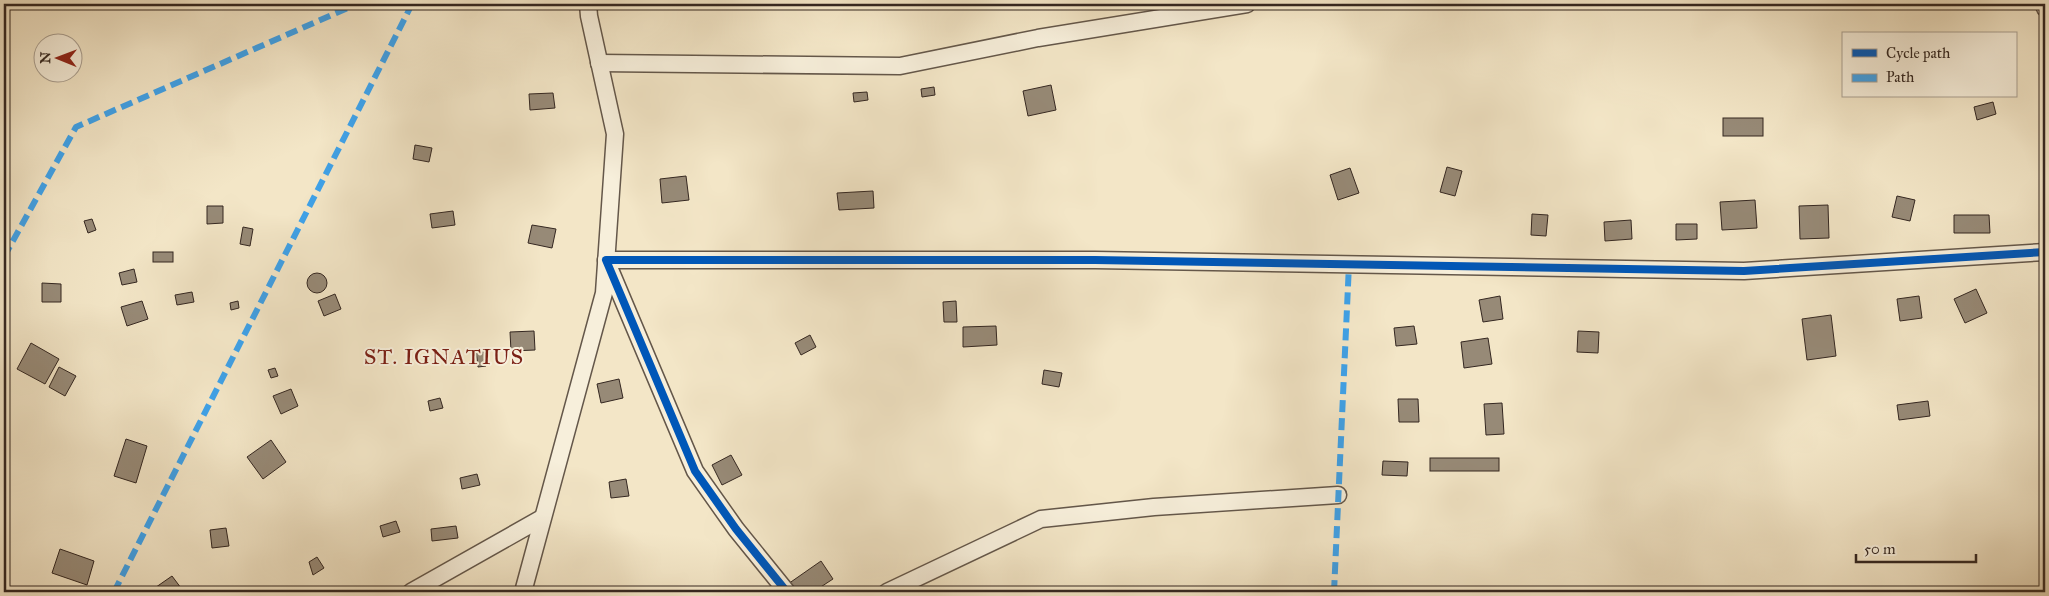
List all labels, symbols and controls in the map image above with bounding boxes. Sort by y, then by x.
north arrow [32,32,82,82]
legend [1842,32,2016,98]
text: Cycle path [1886,44,1951,62]
text: N [37,52,54,64]
text: Path [1886,68,1915,86]
district label: ST. IGNATIUS [364,343,524,370]
scale bar [1856,531,1976,563]
text: 50 m [1864,540,1896,558]

